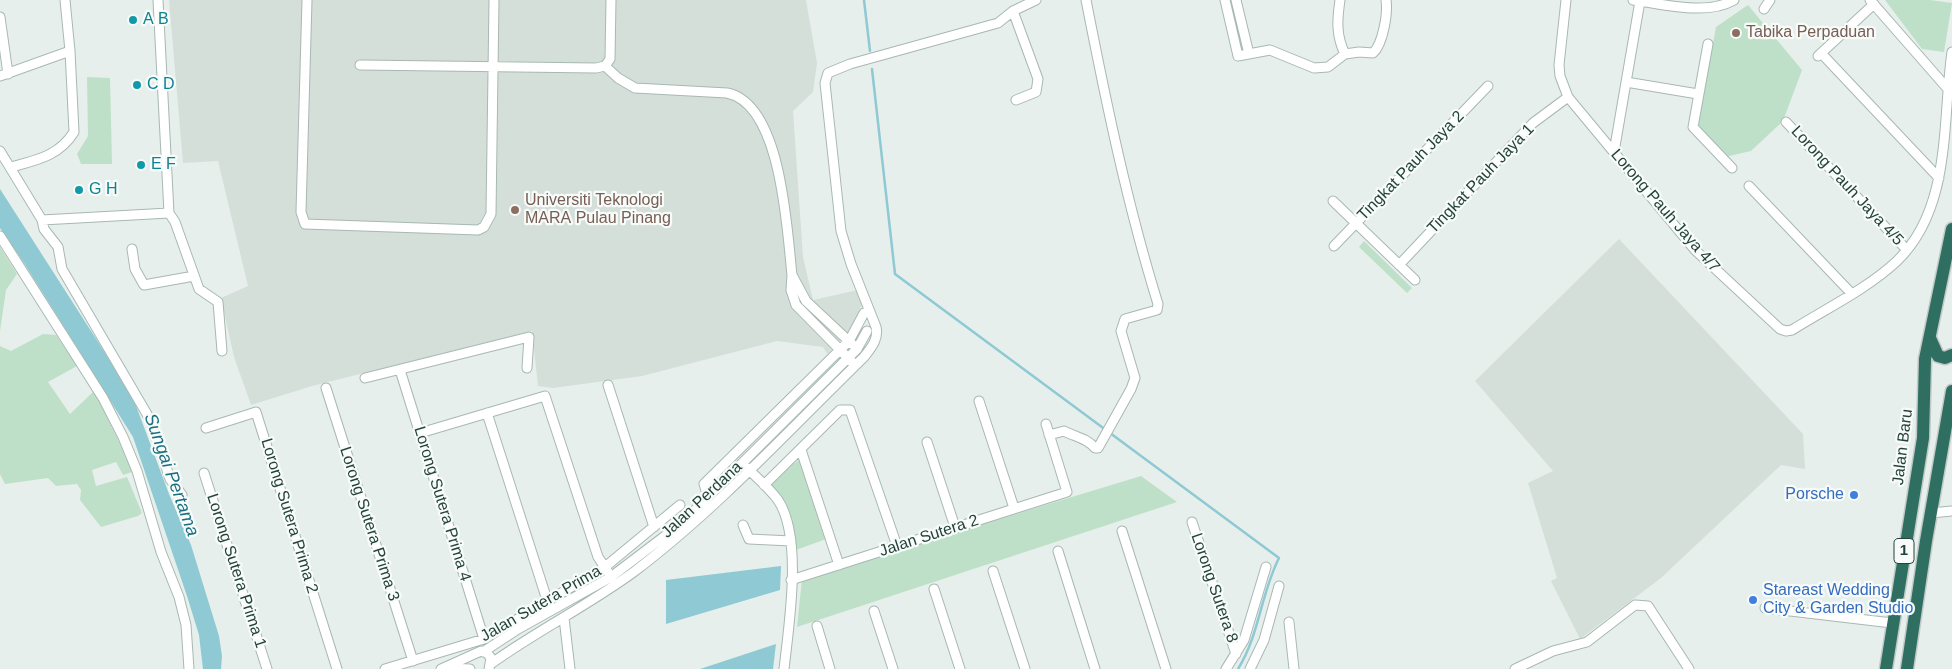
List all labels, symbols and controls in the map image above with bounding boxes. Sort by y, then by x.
place label: A B [143,10,169,30]
marker: A B [127,14,139,26]
place label: Tabika Perpaduan [1746,23,1875,43]
marker: Tabika Perpaduan [1730,27,1742,39]
place label: C D [147,75,175,95]
marker: C D [131,79,143,91]
street label: Tingkat Pauh Jaya 2 [1354,107,1468,225]
street label: Tingkat Pauh Jaya 1 [1424,120,1538,238]
street label: Lorong Pauh Jaya 4/5 [1787,122,1907,250]
street label: Lorong Pauh Jaya 4/7 [1606,146,1724,276]
place label: E F [151,155,176,175]
marker: E F [135,159,147,171]
place label: G H [89,180,117,200]
marker: G H [73,184,85,196]
place label: Universiti Teknologi MARA Pulau Pinang [525,191,671,229]
marker: Universiti Teknologi MARA Pulau Pinang [509,204,521,216]
street label: Jalan Baru [1889,408,1917,486]
water label: Sungai Pertama [139,411,203,539]
street label: Lorong Sutera Prima 4 [409,424,475,584]
street label: Lorong Sutera Prima 2 [256,436,322,596]
street label: Lorong Sutera Prima 3 [335,444,403,604]
street label: Jalan Perdana [658,458,746,542]
place label: Porsche [1785,485,1844,505]
marker: Porsche [1848,489,1860,501]
street label: Lorong Sutera Prima 1 [202,491,270,651]
street label: Jalan Sutera 2 [877,511,981,561]
street label: Lorong Sutera 8 [1186,531,1242,645]
road number: 1 [1894,538,1914,564]
street label: Jalan Sutera Prima [477,562,605,646]
place label: Stareast Wedding City & Garden Studio [1763,581,1913,619]
marker: Stareast Wedding City & Garden Studio [1747,594,1759,606]

